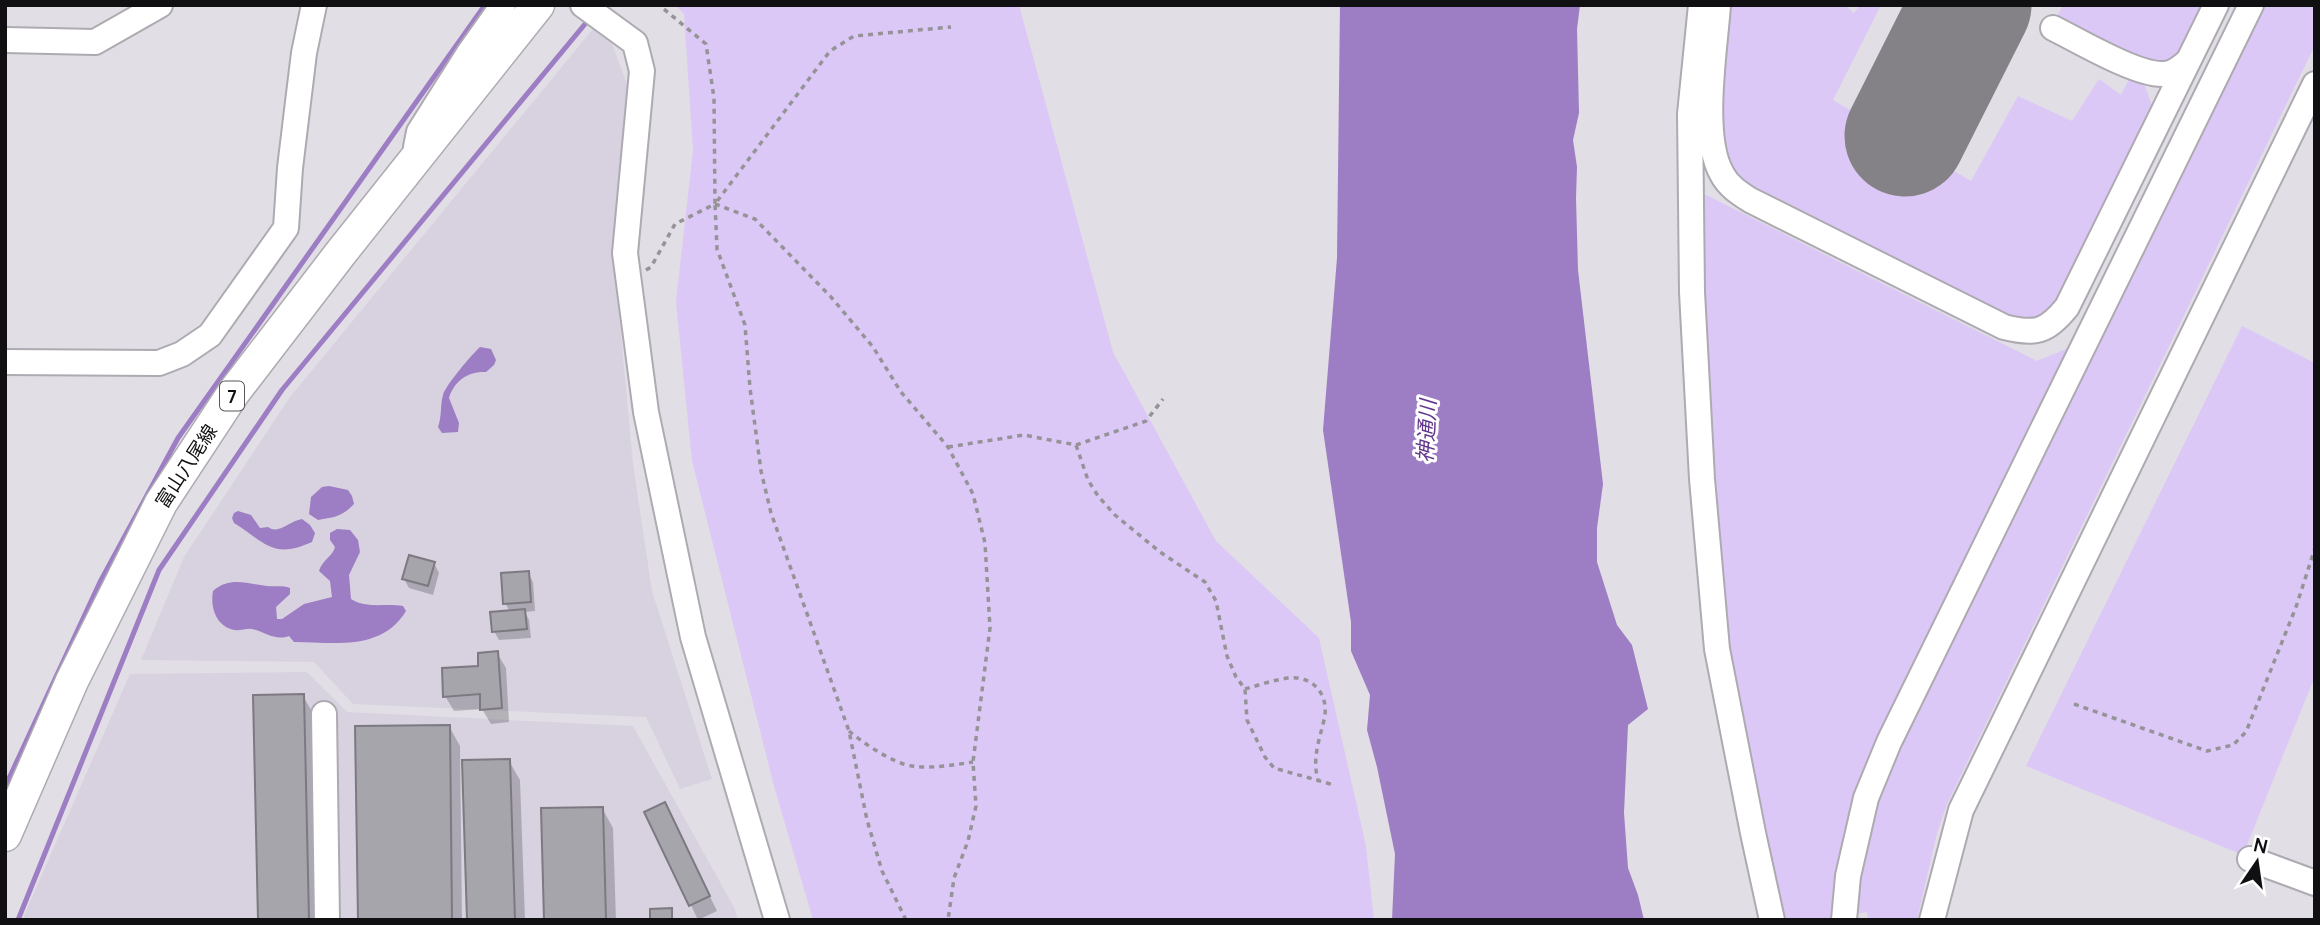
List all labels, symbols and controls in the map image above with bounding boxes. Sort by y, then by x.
road number: 7 [220,382,244,410]
water label: 神通川 [1410,397,1442,463]
street label: 富山八尾線 [149,419,223,513]
north arrow [2222,827,2292,897]
text: N [2251,831,2270,860]

